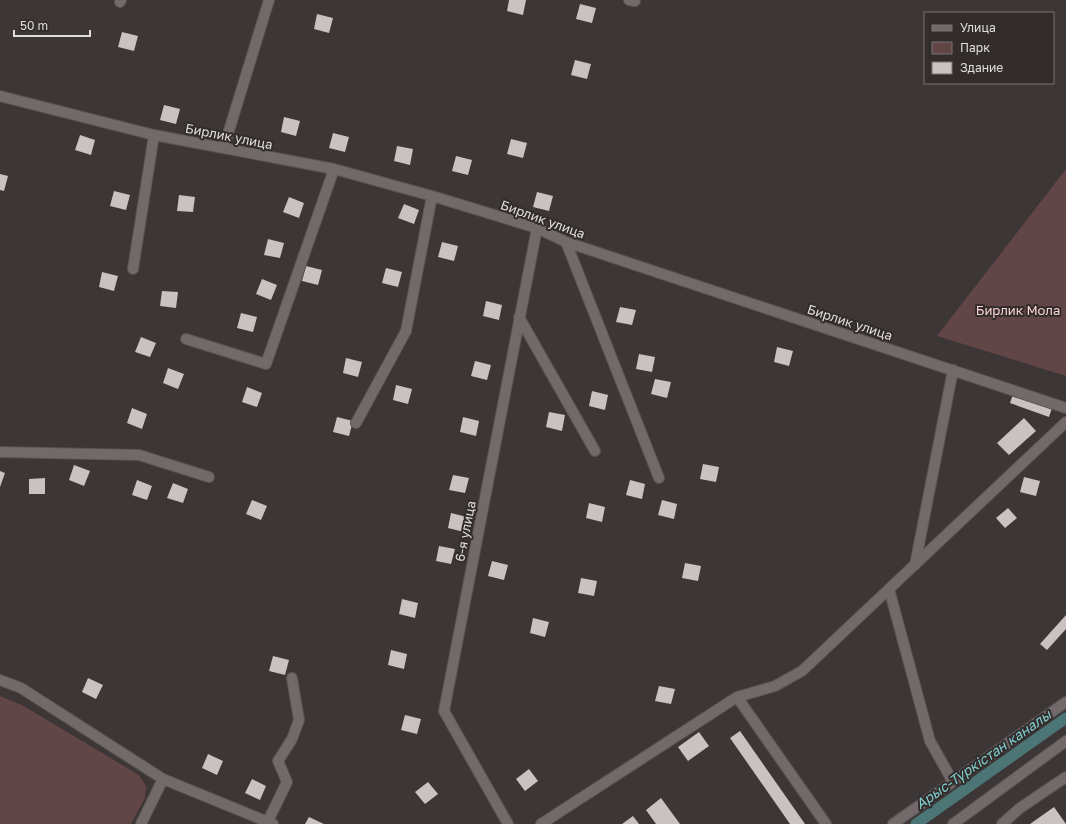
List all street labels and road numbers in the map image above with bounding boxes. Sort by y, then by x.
street label: Бирлик улица [184,120,274,152]
street label: Бирлик улица [499,196,587,242]
street label: Бирлик улица [805,301,895,343]
street label: 6-я улица [451,499,479,563]

